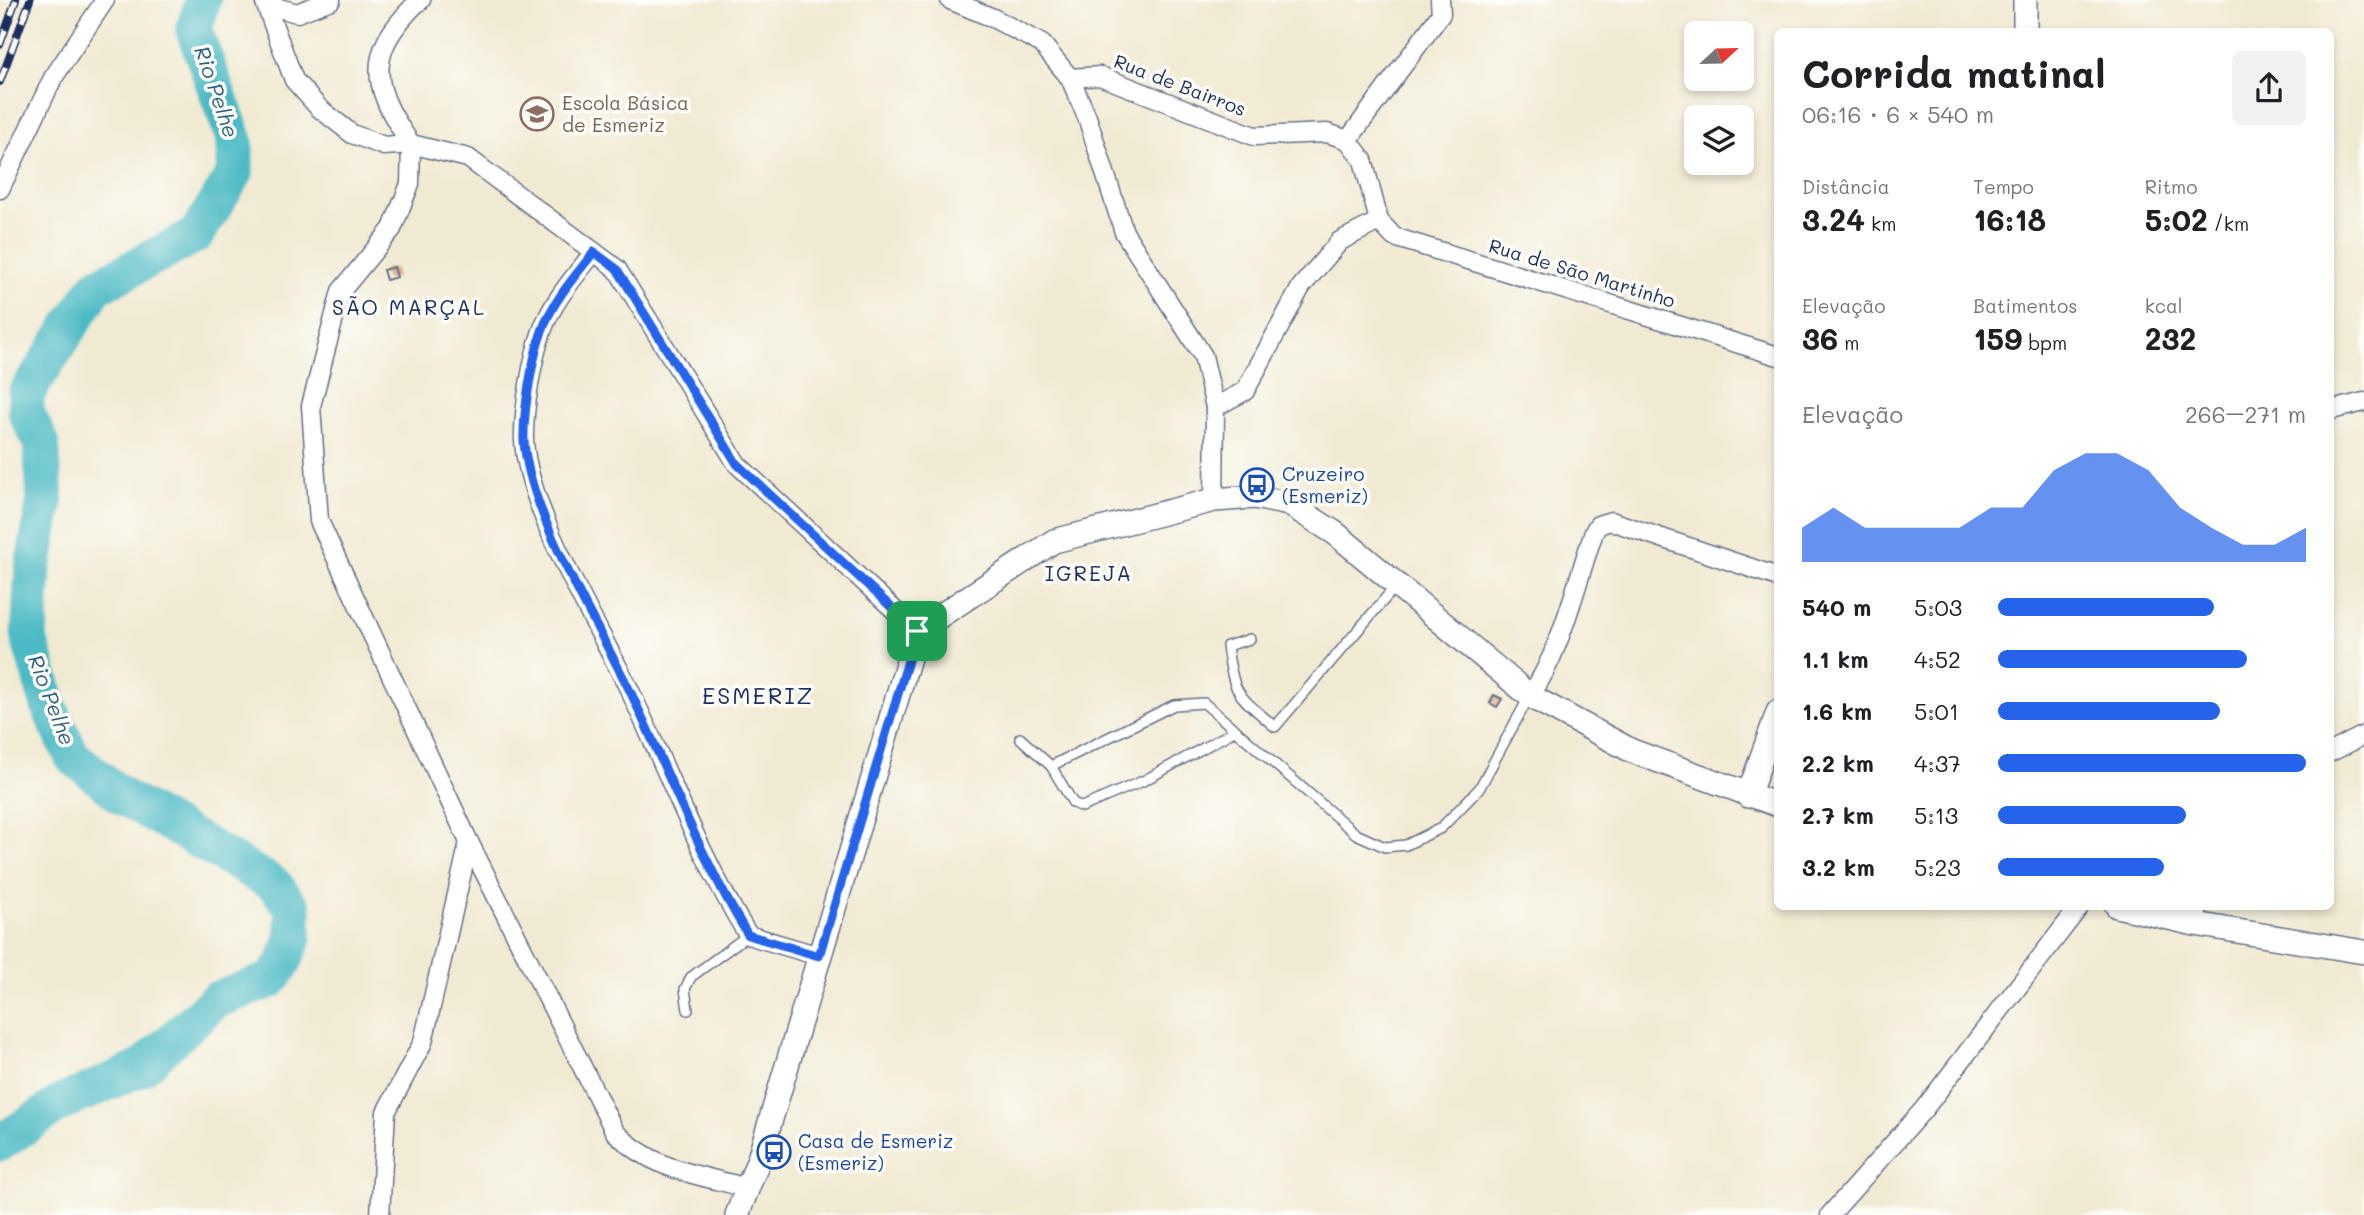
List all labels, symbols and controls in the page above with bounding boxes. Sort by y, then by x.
north arrow [1684,21,1754,91]
map controls [1684,21,1754,175]
water label: Rio Pelhe [189,42,246,141]
street label: Rua de Bairros [1111,48,1250,121]
text: Corrida matinal [1802,48,2105,98]
button: share [2232,51,2306,125]
place label: Escola Básica de Esmeriz [562,90,689,137]
school or university icon: Escola Básica de Esmeriz [518,95,556,133]
text: 06:16 · 6 × 540 m [1802,99,1994,129]
button: layers [1684,105,1754,175]
text: Distância [1802,174,1890,199]
text: Tempo [1973,174,2034,199]
text: Ritmo [2145,174,2197,199]
text: 3.24 [1802,199,1865,239]
text: 16:18 [1973,199,2046,239]
text: 5:02 [2145,199,2208,239]
text: km [1865,211,1896,236]
text: /km [2208,211,2249,236]
street label: Rua de São Martinho [1486,232,1678,313]
district label: SÃO MARÇAL [332,293,486,320]
text: Elevação [1802,293,1886,318]
text: Batimentos [1973,293,2077,318]
text: kcal [2145,293,2183,318]
text: 36 [1802,318,1838,358]
text: 159 [1973,318,2022,358]
text: 232 [2145,318,2196,358]
text: m [1838,330,1859,355]
text: bpm [2022,330,2067,355]
text: Elevação [1802,399,1903,429]
text: 266–271 m [2185,399,2306,429]
place label: Cruzeiro (Esmeriz) [1282,461,1368,508]
bus stop icon: Cruzeiro (Esmeriz) [1238,466,1276,504]
district label: IGREJA [1045,559,1133,586]
text: 540 m [1802,592,1871,622]
text: 5:03 [1914,592,1962,622]
pin [887,601,947,661]
icon: arrive [898,612,936,650]
text: 1.1 km [1802,644,1868,674]
text: 4:52 [1914,644,1961,674]
water label: Rio Pelhe [23,650,82,749]
district label: ESMERIZ [702,680,814,710]
text: 1.6 km [1802,696,1872,726]
text: 5:01 [1914,696,1959,726]
text: 2.2 km [1802,748,1874,778]
text: 4:37 [1914,748,1961,778]
text: 2.7 km [1802,800,1874,830]
text: 5:13 [1914,800,1958,830]
text: 3.2 km [1802,852,1875,882]
text: 5:23 [1914,852,1961,882]
place label: Casa de Esmeriz (Esmeriz) [798,1128,953,1175]
bus stop icon: Casa de Esmeriz (Esmeriz) [755,1133,793,1171]

